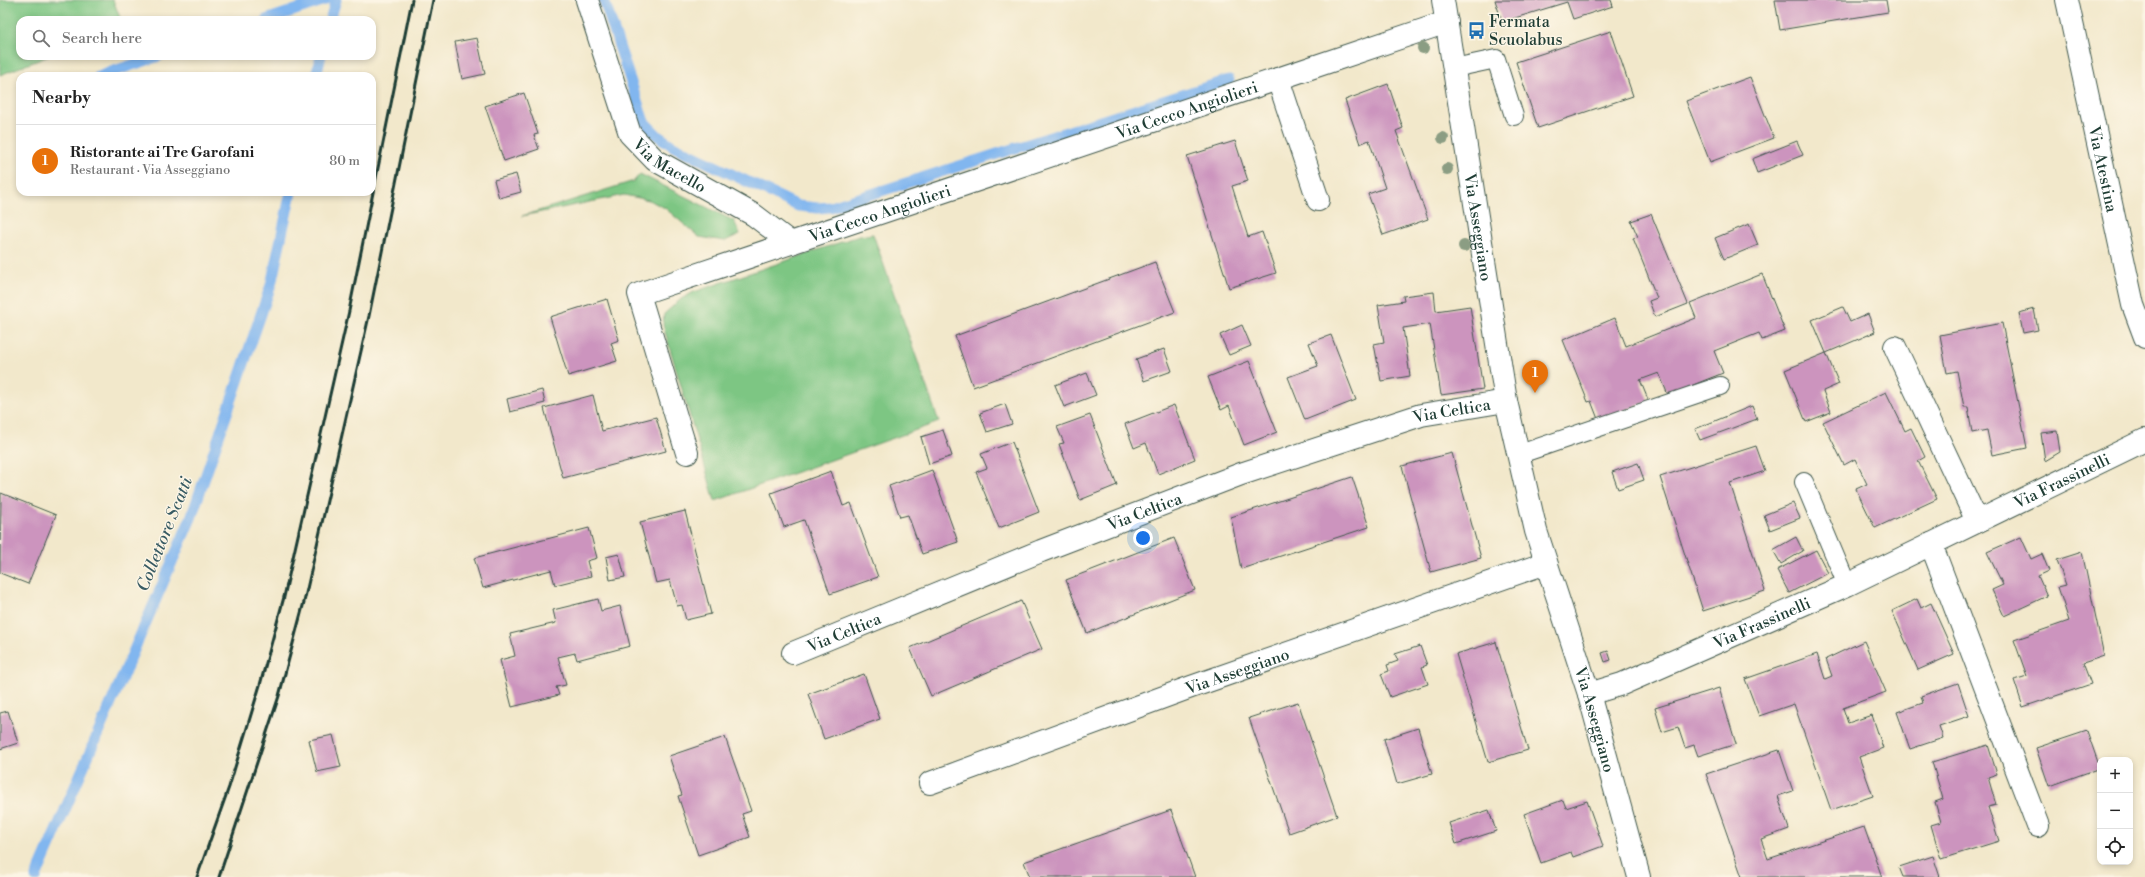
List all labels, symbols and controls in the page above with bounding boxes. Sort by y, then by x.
place label: Fermata Scuolabus [1489,12,1562,50]
search box [16,16,376,60]
bus stop icon: Fermata Scuolabus [1466,20,1486,40]
icon: search [30,27,52,49]
text: Search here [62,29,142,48]
street label: Via Cecco Angiolieri [1113,77,1261,144]
text: Nearby [32,87,91,109]
street label: Via Atestina [2083,123,2122,215]
street label: Via Macello [628,134,709,197]
text: Ristorante ai Tre Garofani [70,143,254,162]
text: 1 [42,153,48,169]
text: 80 m [329,153,360,169]
text: Restaurant · Via Asseggiano [70,162,230,178]
street label: Via Asseggiano [1459,171,1496,283]
street label: Via Cecco Angiolieri [805,181,954,247]
pin: 1 [1522,360,1548,393]
street label: Via Celtica [1410,395,1493,428]
street label: Via Frassinelli [2010,450,2113,514]
water label: Collettore Scatti [132,473,198,595]
street label: Via Celtica [1104,488,1186,536]
your location [1133,528,1153,548]
street label: Via Frassinelli [1709,593,1814,654]
street label: Via Celtica [803,609,885,658]
street label: Via Asseggiano [1182,644,1292,700]
street label: Via Asseggiano [1570,663,1619,775]
map controls [2097,757,2133,865]
button: + [2097,757,2133,793]
button: − [2097,793,2133,829]
button: locate [2097,829,2133,865]

